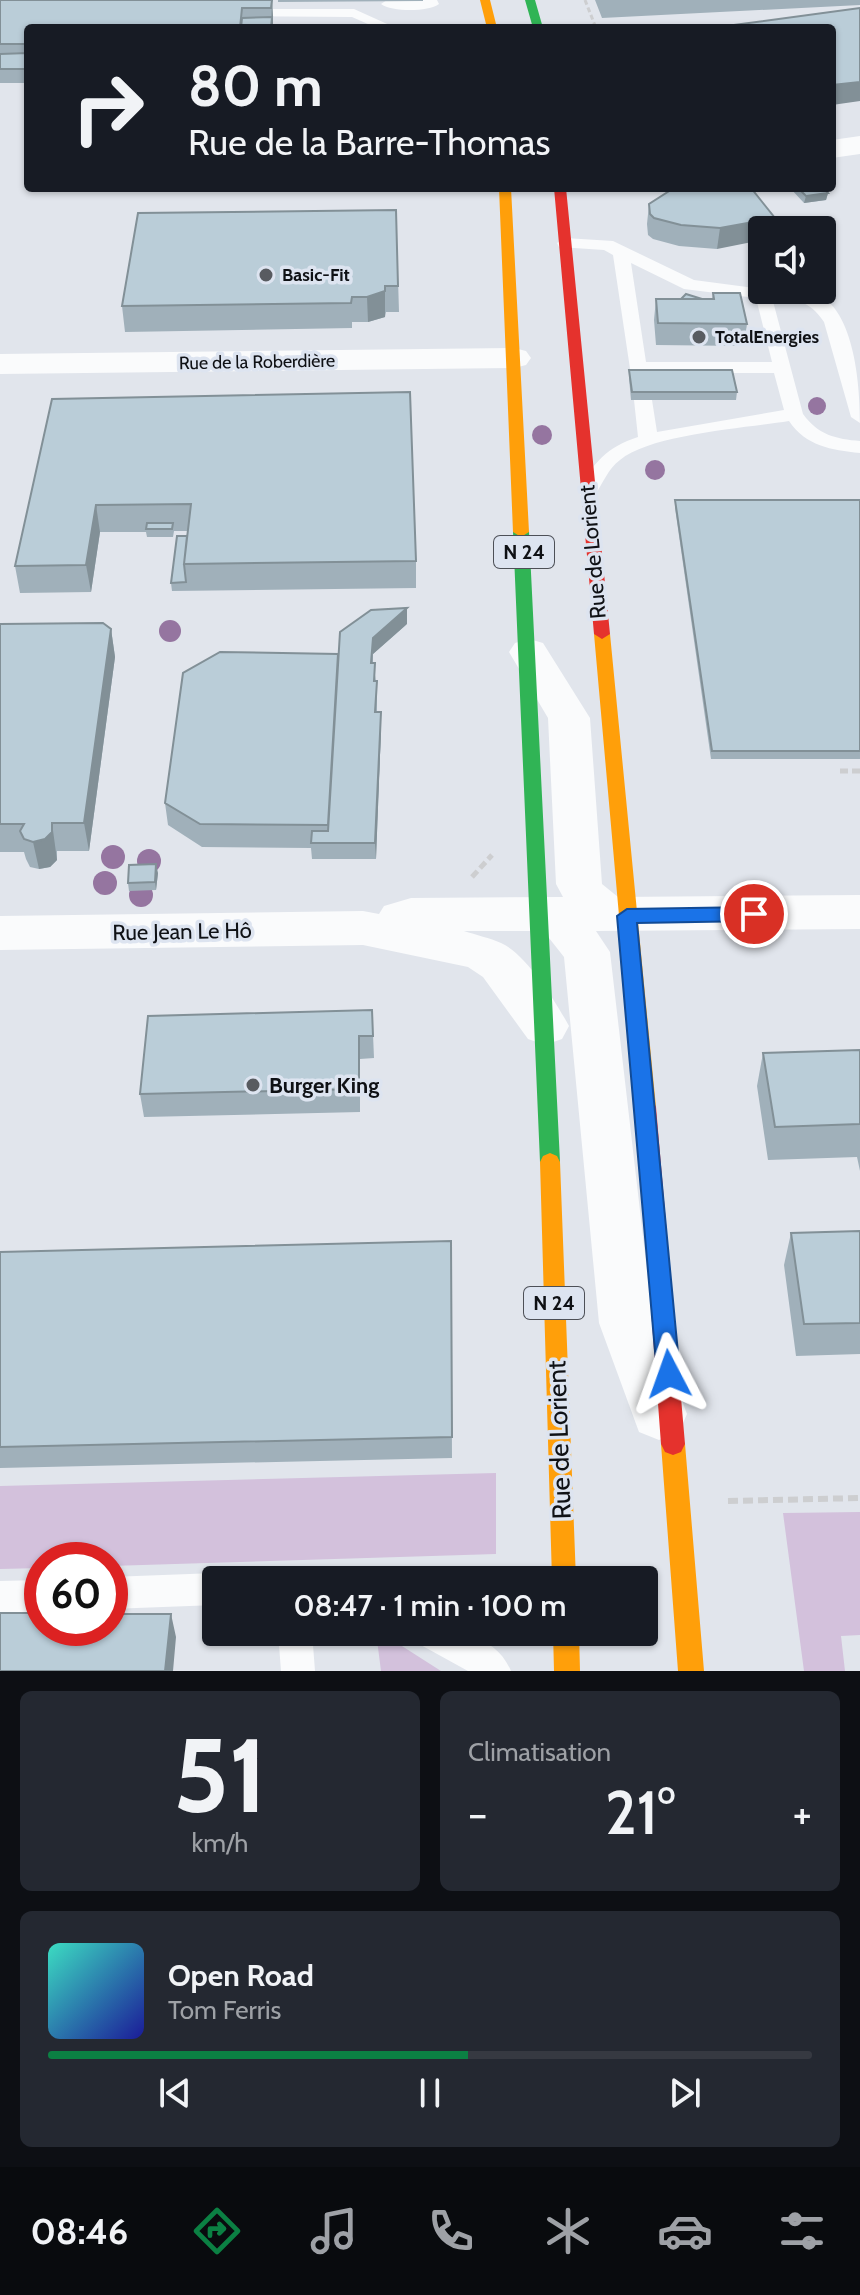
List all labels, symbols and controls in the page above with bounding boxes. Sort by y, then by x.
text: 80 m [188,52,323,120]
icon: right [56,56,160,160]
text: Rue de la Barre-Thomas [188,120,550,164]
map controls [748,216,836,304]
button: sound [748,216,836,304]
place label: Basic-Fit [282,264,350,286]
marker: Basic-Fit [257,266,275,284]
place label: TotalEnergies [715,326,820,348]
marker: TotalEnergies [690,328,708,346]
street label: Rue de la Roberdière [179,350,335,374]
street label: Rue de Lorient [573,483,612,620]
road number: N 24 [494,536,554,568]
pin [720,880,788,948]
icon: arrive [732,892,776,936]
street label: Rue Jean Le Hô [112,917,252,946]
place label: Burger King [269,1072,379,1099]
marker: Burger King [244,1076,262,1094]
road number: N 24 [524,1287,584,1319]
position arrow [627,1332,711,1416]
street label: Rue de Lorient [540,1360,578,1520]
speed limit sign: 60 [24,1542,128,1646]
text: 08:47 · 1 min · 100 m [294,1587,566,1624]
text: 51 [173,1712,267,1838]
text: Climatisation [468,1736,611,1768]
text: 21° [605,1776,675,1849]
text: − [468,1787,487,1840]
text: + [793,1787,812,1840]
text: km/h [192,1827,248,1859]
text: Open Road [168,1957,314,1994]
text: Tom Ferris [168,1994,281,2026]
icon: previous [153,2071,197,2115]
icon: pause [408,2071,452,2115]
icon: next [663,2071,707,2115]
icon: directions [189,2203,245,2259]
icon: music [306,2203,362,2259]
icon: phone [423,2203,479,2259]
icon: climate [540,2203,596,2259]
icon: car [657,2203,713,2259]
icon: filters [774,2203,830,2259]
text: 08:46 [30,2209,128,2253]

